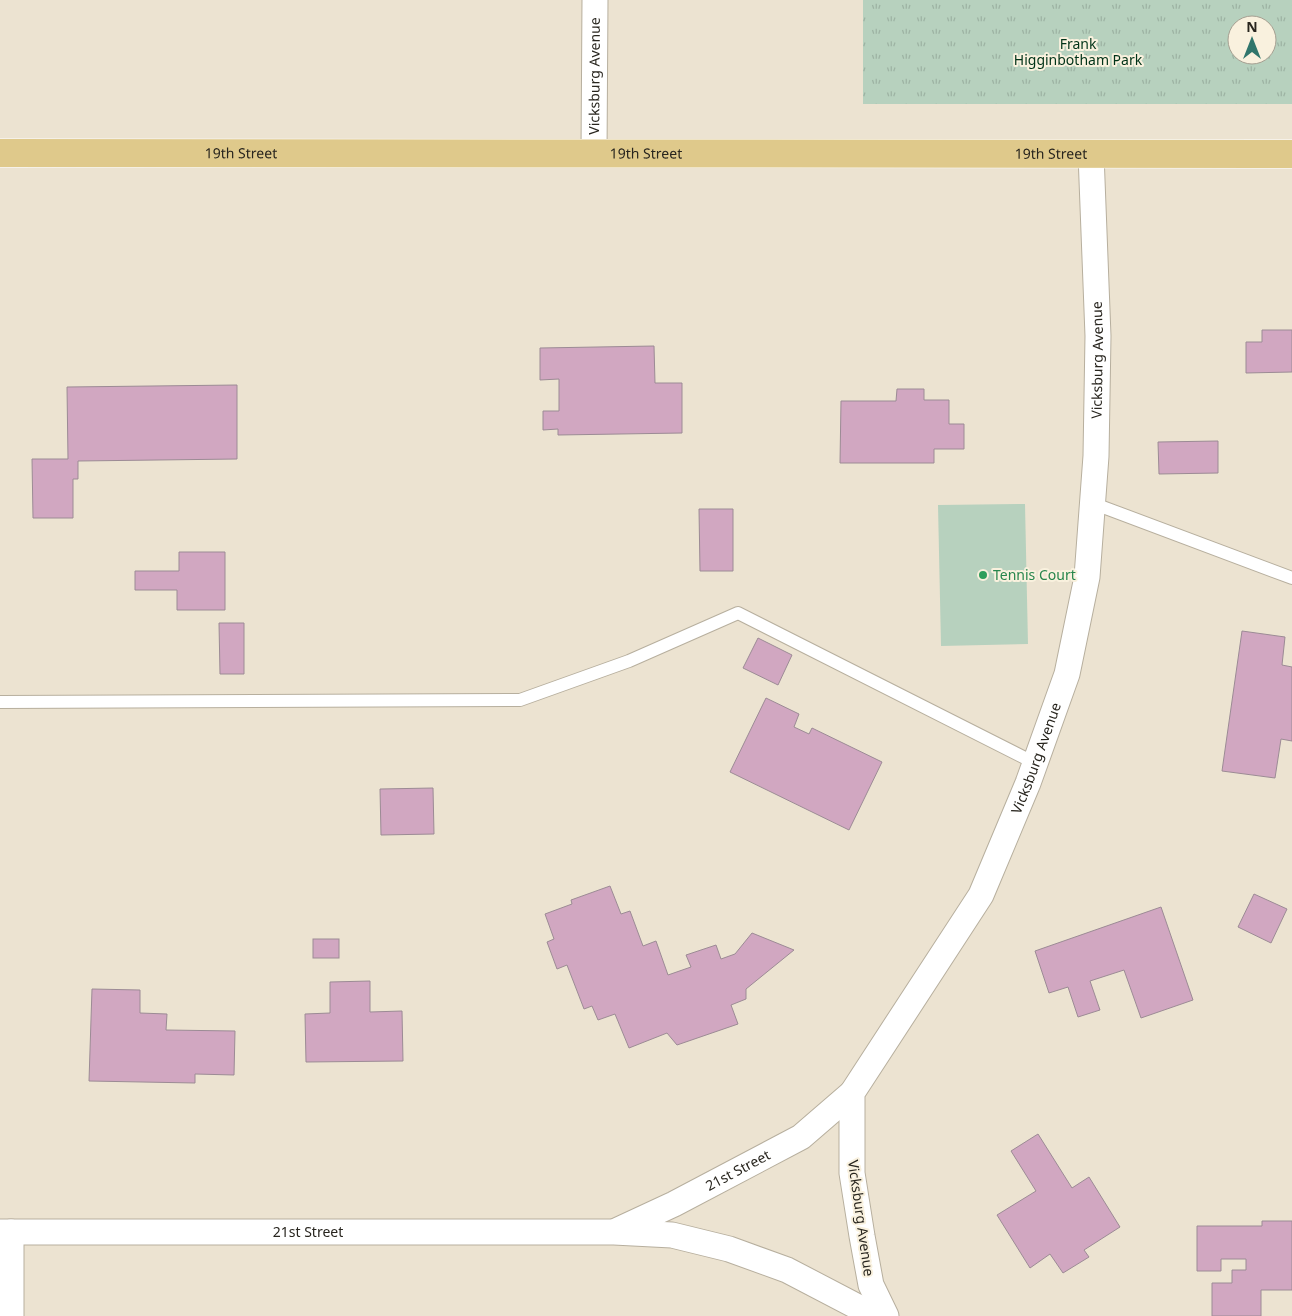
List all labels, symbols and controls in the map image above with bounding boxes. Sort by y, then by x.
north arrow [1227,15,1277,65]
street label: Vicksburg Avenue [584,17,604,135]
text: N [1246,17,1258,36]
park label: Frank Higginbotham Park [1014,34,1143,69]
street label: 19th Street [205,143,277,162]
street label: 19th Street [610,143,682,163]
street label: 19th Street [1015,144,1087,163]
street label: Vicksburg Avenue [1087,301,1107,419]
place label: Tennis Court [993,565,1076,584]
marker: Tennis Court [977,569,989,581]
street label: Vicksburg Avenue [1006,700,1065,816]
street label: 21st Street [702,1145,773,1195]
street label: Vicksburg Avenue [844,1159,879,1277]
street label: 21st Street [273,1222,343,1241]

